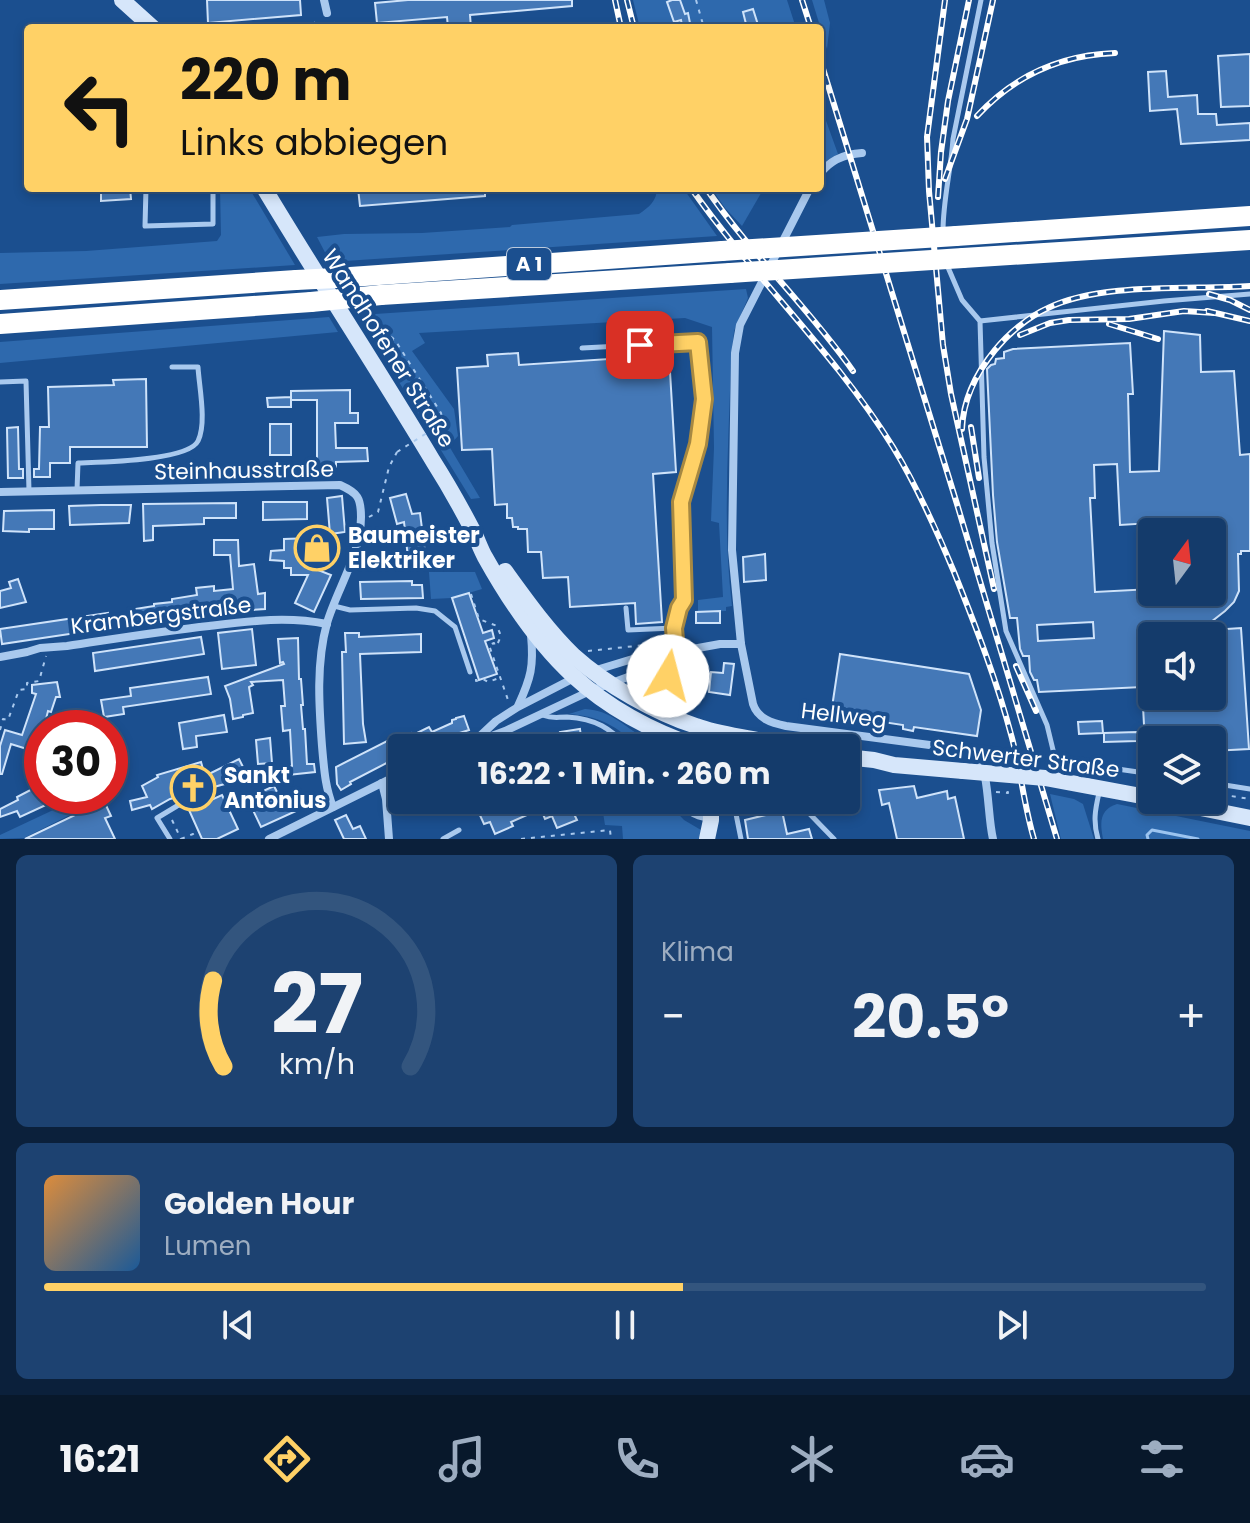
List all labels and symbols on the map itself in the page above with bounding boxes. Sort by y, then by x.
street label: Wandhofener Straße [315,243,462,453]
road number: A 1 [507,248,551,280]
pin [606,311,674,379]
street label: Steinhausstraße [154,453,334,488]
north arrow [1138,518,1226,606]
place label: Baumeister Elektriker [348,520,480,576]
shop icon: Baumeister Elektriker [293,524,341,572]
street label: Krambergstraße [69,589,253,642]
position arrow [626,634,710,718]
street label: Hellweg [799,695,889,736]
speed limit sign: 30 [24,710,128,814]
street label: Schwerter Straße [930,732,1121,785]
place label: Sankt Antonius [224,760,326,816]
church icon: Sankt Antonius [169,764,217,812]

